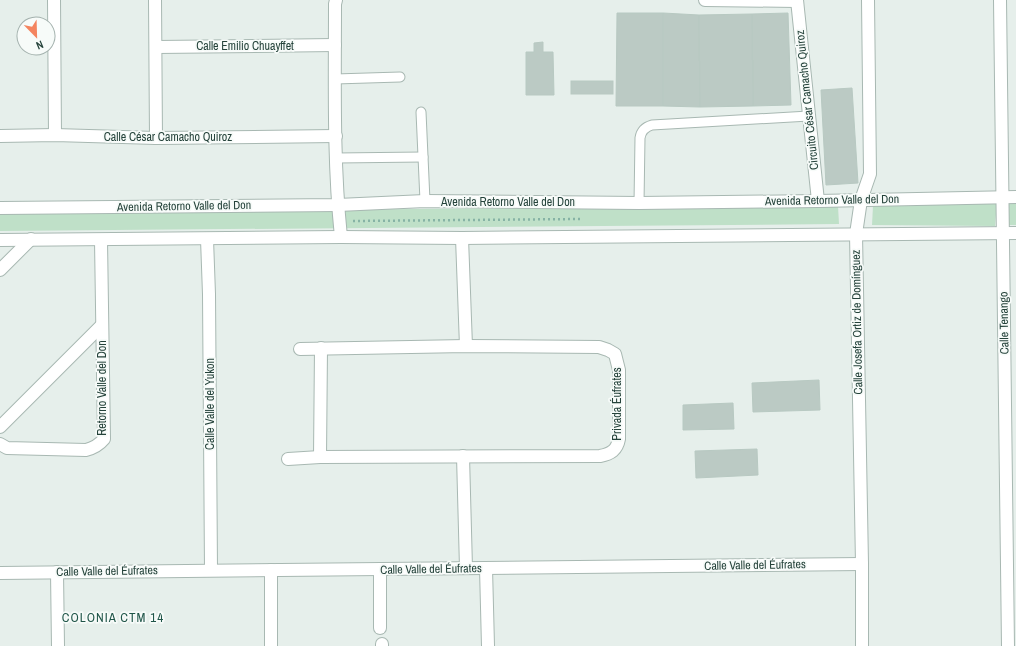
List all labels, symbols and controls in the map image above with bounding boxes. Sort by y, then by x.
north arrow [16,16,56,56]
street label: Circuito César Camacho Quiroz [792,29,822,171]
text: N [34,37,46,53]
street label: Calle Emilio Chuayffet [196,38,294,54]
street label: Calle César Camacho Quiroz [104,129,232,145]
street label: Avenida Retorno Valle del Don [764,191,899,209]
street label: Avenida Retorno Valle del Don [440,194,575,210]
street label: Avenida Retorno Valle del Don [116,197,251,215]
street label: Calle Josefa Ortiz de Domínguez [848,249,866,395]
street label: Calle Tenango [995,291,1013,355]
street label: Retorno Valle del Don [94,340,110,436]
street label: Calle Valle del Yukon [202,358,218,450]
street label: Privada Éufrates [609,367,625,441]
street label: Calle Valle del Éufrates [704,556,806,574]
street label: Calle Valle del Éufrates [380,560,482,578]
street label: Calle Valle del Éufrates [56,562,158,580]
district label: COLONIA CTM 14 [62,609,164,626]

